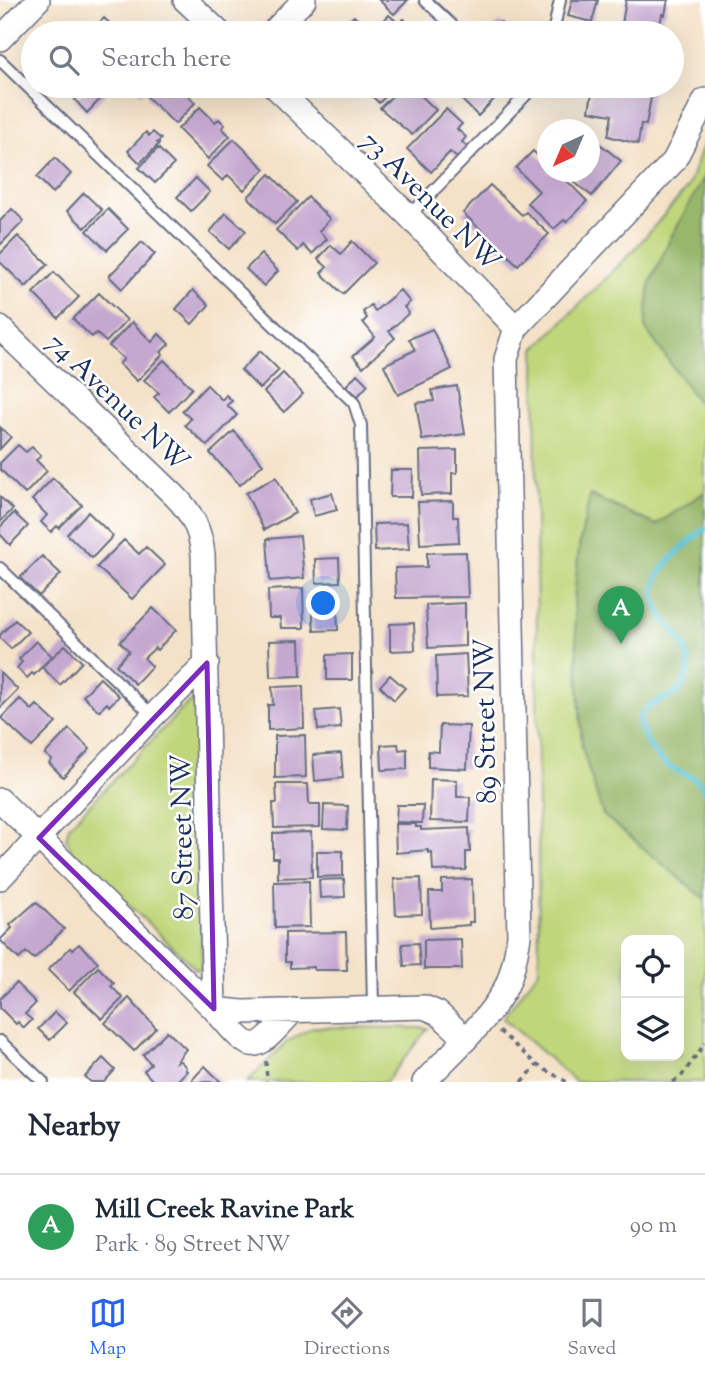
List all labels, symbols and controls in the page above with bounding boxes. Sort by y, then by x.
search box [21,21,684,98]
icon: search [45,41,83,79]
text: Search here [101,41,231,78]
north arrow [537,119,600,182]
street label: 73 Avenue NW [351,123,509,281]
street label: 74 Avenue NW [36,324,197,482]
your location [306,586,340,620]
pin: A [598,586,644,644]
street label: 89 Street NW [466,638,508,804]
street label: 87 Street NW [163,754,205,920]
map controls [621,935,684,1061]
button: locate [621,935,684,998]
button: layers [621,998,684,1061]
text: Nearby [28,1106,120,1149]
text: Mill Creek Ravine Park [95,1192,354,1229]
text: A [42,1210,60,1243]
text: 90 m [630,1210,677,1243]
text: Park · 89 Street NW [95,1229,290,1262]
tab: Map [89,1294,127,1363]
tab: Directions [304,1294,390,1363]
tab: Saved [567,1294,616,1363]

